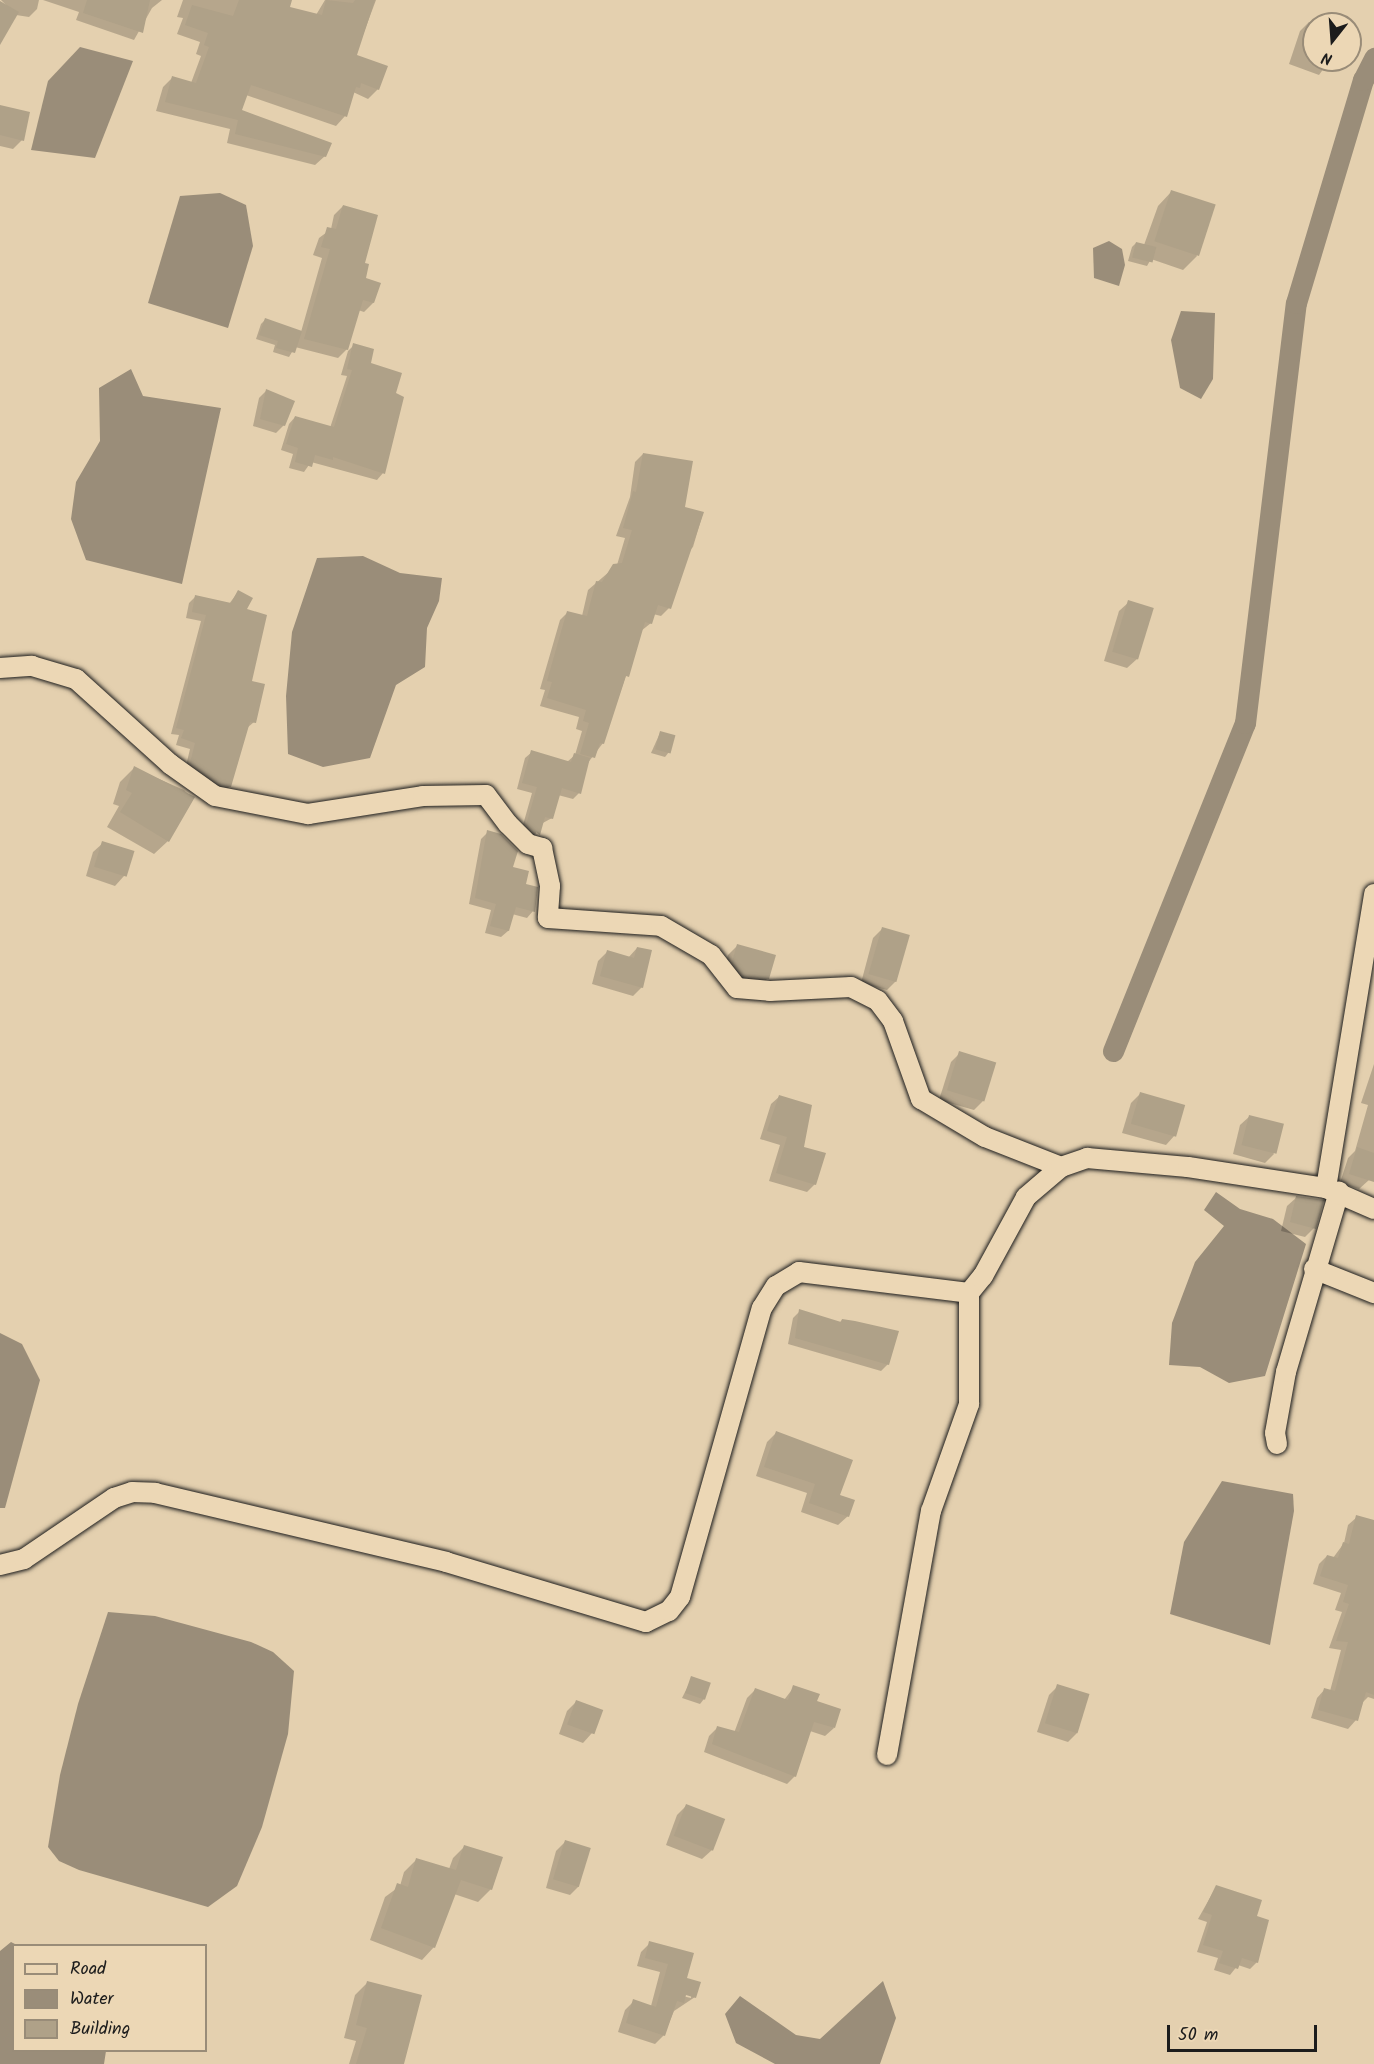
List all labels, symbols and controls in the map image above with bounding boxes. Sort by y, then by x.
north arrow [1302,12,1362,72]
text: N [1319,44,1336,71]
legend [12,1944,207,2052]
text: Road [70,1955,106,1984]
text: Water [70,1985,114,2014]
scale bar [1170,2013,1320,2051]
text: Building [70,2015,130,2044]
text: 50 m [1178,2021,1218,2050]

